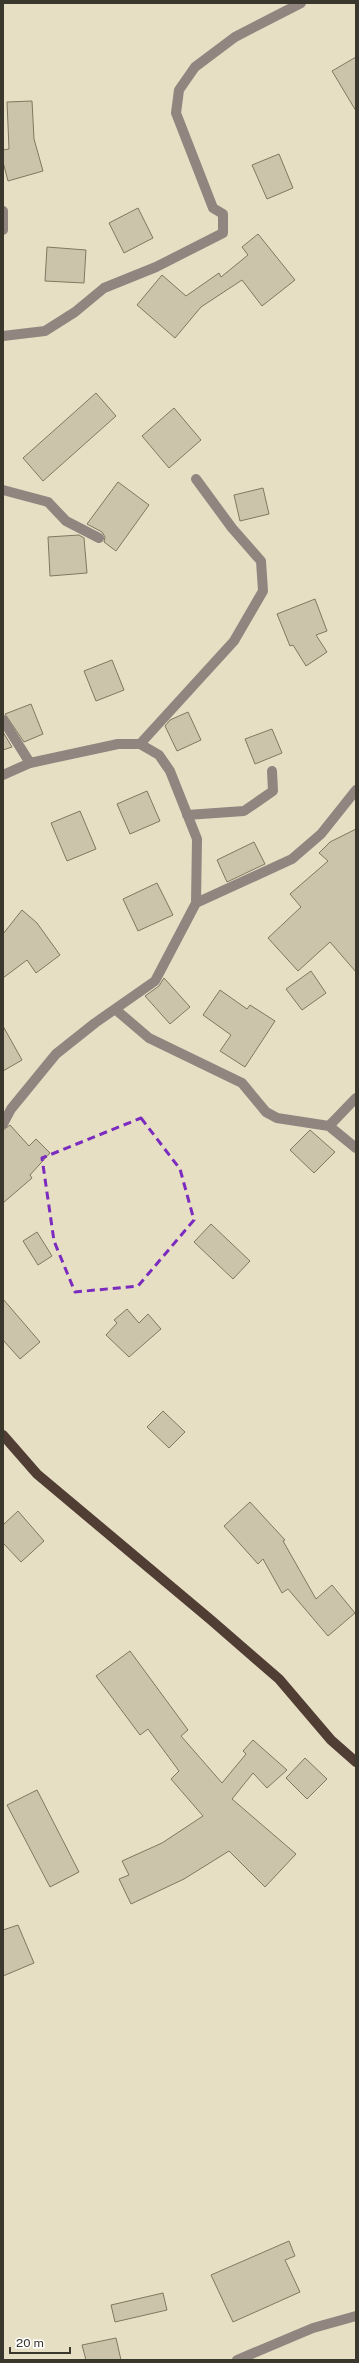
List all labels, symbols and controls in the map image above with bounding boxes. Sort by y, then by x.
scale bar [10,2329,70,2355]
text: 20 m [16,2336,44,2350]

